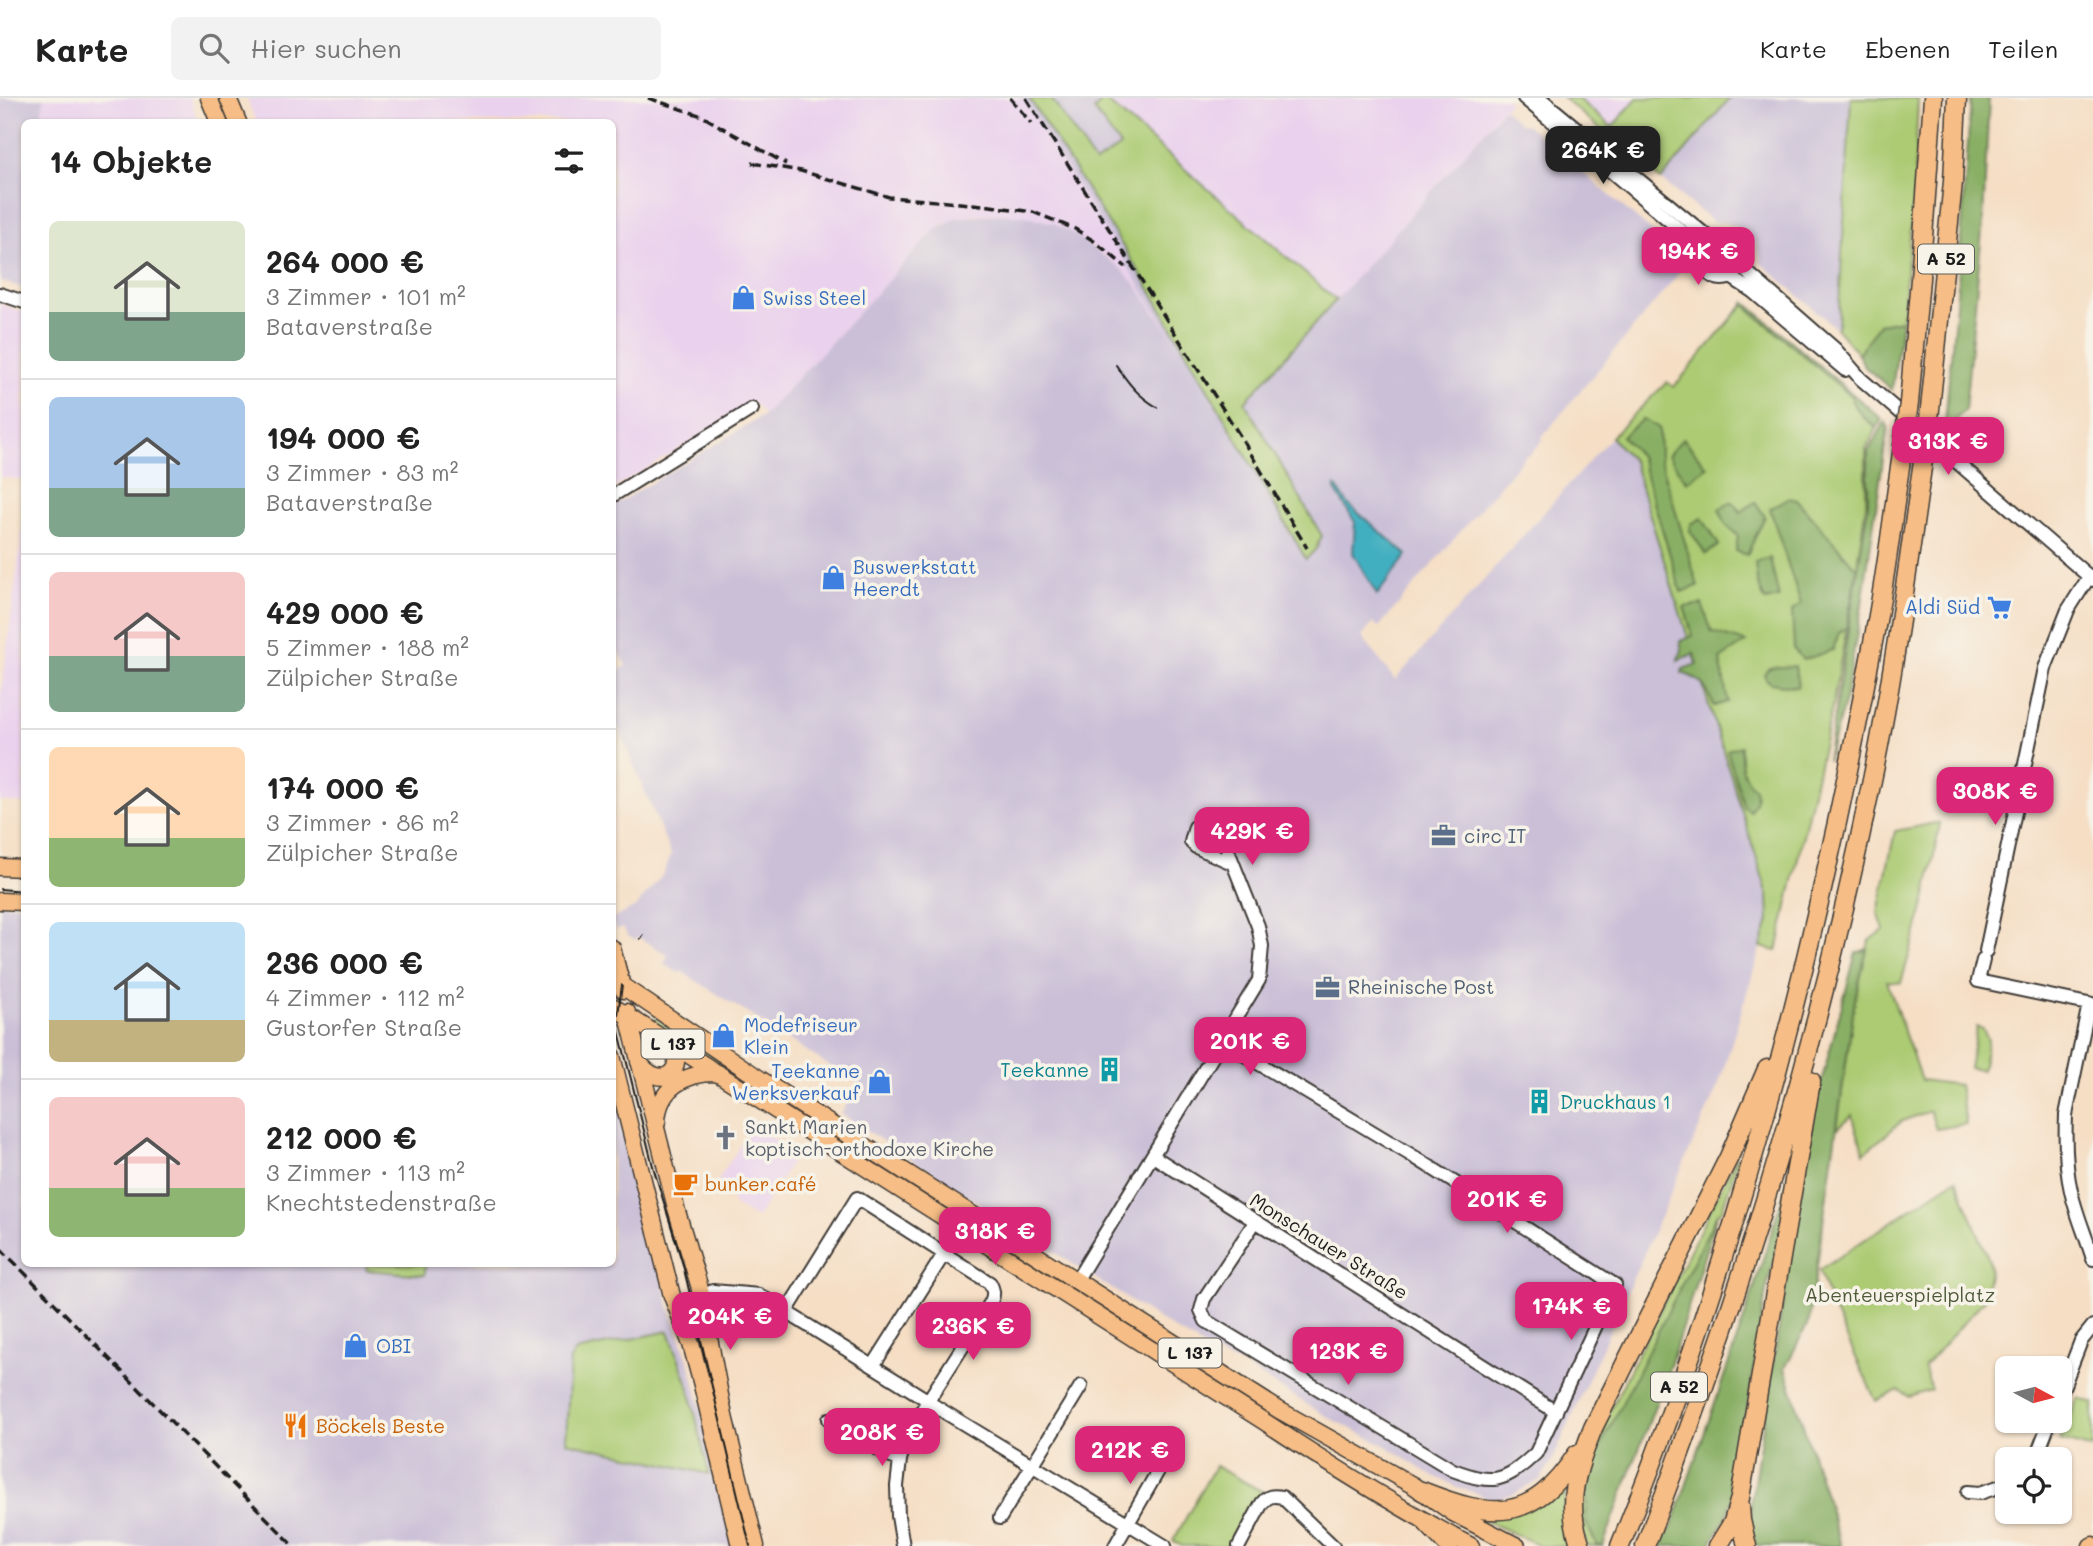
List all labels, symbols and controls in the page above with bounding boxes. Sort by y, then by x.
search box [171,17,661,80]
text: Karte [35,27,129,70]
icon: search [195,29,233,67]
text: Hier suchen [251,31,402,65]
text: Karte [1760,33,1827,64]
text: Ebenen [1865,33,1950,64]
text: Teilen [1988,33,2058,64]
pin: 264K € [1546,126,1660,186]
text: 264K € [1561,134,1645,164]
text: 14 Objekte [49,141,212,181]
icon: filters [550,142,588,180]
pin: 194K € [1641,228,1755,287]
text: 194K € [1658,235,1738,265]
text: 264 000 € [266,241,424,281]
road number: A 52 [1918,244,1974,274]
icon: home [105,249,189,333]
text: 3 Zimmer · 101 m² [266,281,466,311]
shop icon: Swiss Steel [729,284,757,312]
place label: Swiss Steel [763,285,866,310]
text: Bataverstraße [266,311,433,341]
text: 194 000 € [266,417,420,457]
pin: 313K € [1891,418,2005,477]
icon: home [105,425,189,509]
text: 313K € [1908,425,1988,455]
text: 3 Zimmer · 83 m² [266,457,458,487]
text: Bataverstraße [266,487,433,517]
place label: Buswerkstatt Heerdt [853,554,977,601]
shop icon: Buswerkstatt Heerdt [819,564,847,592]
text: 429 000 € [266,592,424,632]
supermarket icon: Aldi Süd [1986,593,2014,621]
place label: Aldi Süd [1905,594,1980,619]
icon: home [105,600,189,684]
text: 5 Zimmer · 188 m² [266,632,469,662]
text: Zülpicher Straße [266,662,458,692]
text: 174 000 € [266,767,419,807]
pin: 308K € [1938,768,2052,827]
icon: home [105,775,189,859]
text: 308K € [1953,775,2037,805]
text: 3 Zimmer · 86 m² [266,807,459,837]
pin: 429K € [1195,808,1309,867]
text: 429K € [1210,815,1294,845]
office icon: circ IT [1430,822,1458,850]
place label: circ IT [1464,823,1527,848]
text: Zülpicher Straße [266,837,458,867]
text: 236 000 € [266,942,423,982]
icon: home [105,950,189,1034]
office icon: Rheinische Post [1314,973,1342,1001]
place label: Rheinische Post [1348,974,1494,999]
text: 4 Zimmer · 112 m² [266,982,464,1012]
text: Gustorfer Straße [266,1012,462,1042]
place label: Modefriseur Klein [744,1012,858,1059]
pin: 201K € [1193,1018,1307,1077]
shop icon: Modefriseur Klein [710,1022,738,1050]
text: 201K € [1210,1025,1290,1055]
road number: L 137 [642,1029,704,1058]
building icon: Teekanne [1095,1056,1123,1084]
place label: Teekanne [1000,1057,1089,1082]
place label: Teekanne Werksverkauf [732,1058,861,1105]
shop icon: Teekanne Werksverkauf [866,1068,894,1096]
building icon: Druckhaus 1 [1526,1088,1554,1116]
place label: Druckhaus 1 [1560,1089,1671,1114]
place label: Sankt Marien koptisch-orthodoxe Kirche [745,1114,994,1161]
text: 212 000 € [266,1117,417,1157]
church icon: Sankt Marien koptisch-orthodoxe Kirche [711,1124,739,1152]
icon: home [105,1125,189,1209]
text: 3 Zimmer · 113 m² [266,1157,465,1187]
cafe icon: bunker.café [671,1170,699,1198]
place label: bunker.café [705,1171,816,1196]
pin: 201K € [1450,1176,1564,1235]
text: 201K € [1467,1183,1547,1213]
text: Knechtstedenstraße [266,1187,497,1217]
street label: Monschauer Straße [1246,1187,1413,1304]
pin: 318K € [938,1208,1052,1267]
text: 318K € [955,1215,1035,1245]
pin: 174K € [1514,1282,1628,1342]
park label: Abenteuerspielplatz [1805,1282,1995,1307]
text: 174K € [1531,1290,1611,1320]
pin: 204K € [673,1292,787,1352]
text: 204K € [688,1300,772,1330]
pin: 236K € [916,1302,1030,1362]
text: 236K € [932,1310,1014,1340]
pin: 123K € [1291,1328,1405,1387]
shop icon: OBI [342,1332,370,1360]
place label: OBI [376,1333,411,1358]
text: 123K € [1309,1335,1387,1365]
road number: L 137 [1158,1338,1222,1368]
north arrow [1995,1356,2072,1433]
map controls [1995,1356,2072,1524]
road number: A 52 [1651,1372,1707,1402]
pin: 208K € [825,1408,939,1468]
restaurant icon: Böckels Beste [282,1412,310,1440]
place label: Böckels Beste [316,1413,445,1438]
text: 208K € [840,1416,924,1446]
pin: 212K € [1073,1426,1187,1486]
text: 212K € [1091,1434,1169,1464]
button: locate [1995,1447,2072,1524]

